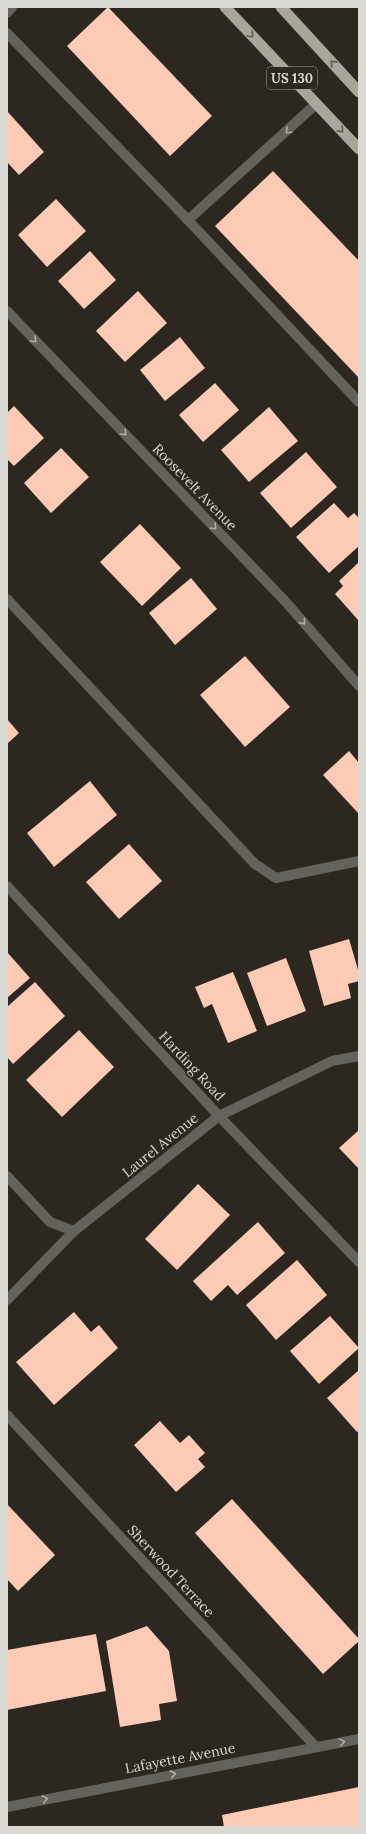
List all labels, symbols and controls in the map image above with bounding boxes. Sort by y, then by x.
one-way arrow [247,30,254,38]
one-way arrow [330,60,337,68]
road number: US 130 [267,67,317,89]
one-way arrow [336,125,343,133]
one-way arrow [285,126,293,133]
one-way arrow [29,335,37,343]
one-way arrow [119,428,127,436]
street label: Roosevelt Avenue [149,440,241,535]
one-way arrow [209,522,217,530]
one-way arrow [298,617,306,625]
street label: Harding Road [155,1027,229,1105]
street label: Laurel Avenue [118,1109,202,1181]
street label: Sherwood Terrace [124,1521,219,1621]
street label: Lafayette Avenue [123,1738,237,1778]
one-way arrow [339,1738,345,1746]
one-way arrow [170,1770,176,1779]
one-way arrow [42,1795,48,1804]

